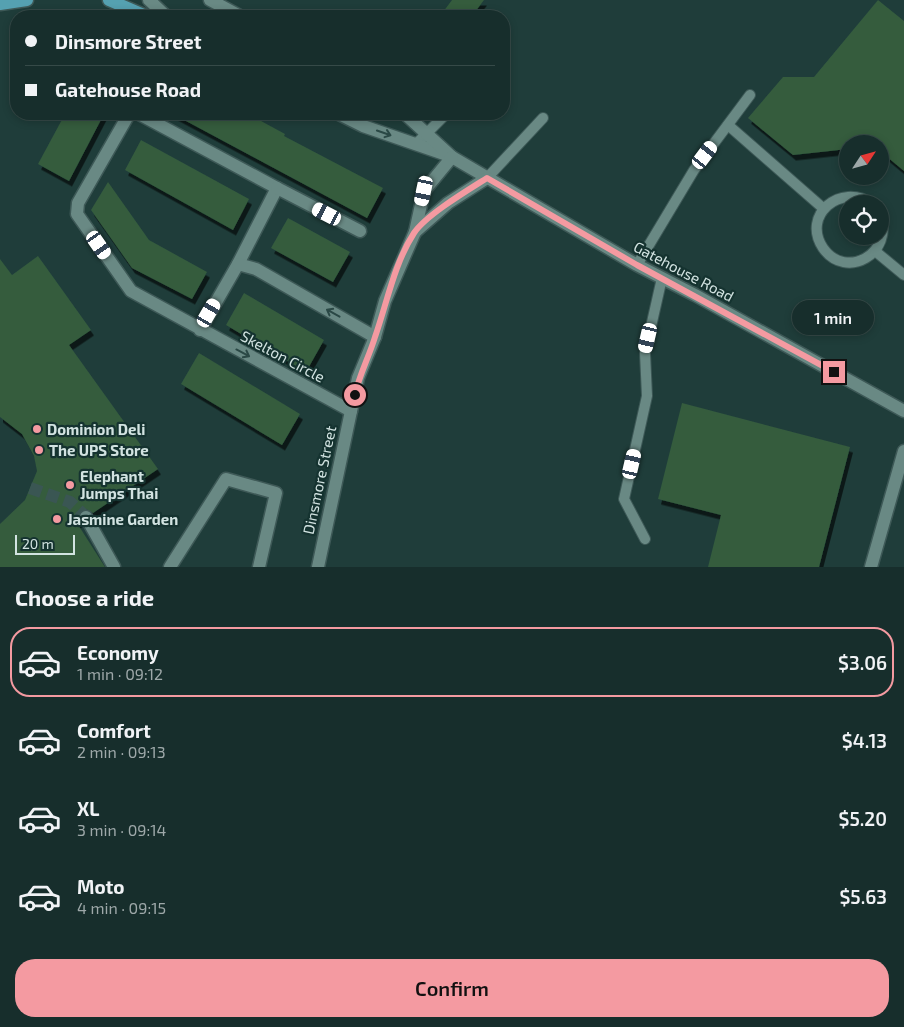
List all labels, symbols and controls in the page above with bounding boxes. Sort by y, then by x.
text: Dinsmore Street [55,30,202,53]
text: Gatehouse Road [55,78,201,101]
one-way arrow [376,129,391,138]
north arrow [839,135,889,185]
map controls [839,135,889,245]
car [689,139,720,171]
car [413,175,434,207]
button: locate [839,195,889,245]
car [310,201,343,227]
car [84,228,113,262]
street label: Gatehouse Road [631,237,737,305]
car [195,296,222,330]
callout: 1 min [793,300,875,334]
one-way arrow [326,308,341,317]
text: 1 min [814,308,852,327]
car [637,322,658,354]
street label: Skelton Circle [238,326,328,386]
one-way arrow [235,348,250,358]
route end [823,361,845,383]
route start [344,384,366,406]
place label: Dominion Deli [47,420,145,438]
marker: Dominion Deli [31,423,43,435]
street label: Dinsmore Street [299,424,339,536]
place label: The UPS Store [49,441,149,459]
marker: The UPS Store [33,444,45,456]
car [621,448,642,480]
place label: Elephant Jumps Thai [80,467,158,502]
marker: Elephant Jumps Thai [64,479,76,491]
place label: Jasmine Garden [67,510,178,528]
marker: Jasmine Garden [51,513,63,525]
scale bar [15,532,75,555]
text: 20 m [22,535,54,552]
text: Choose a ride [15,584,154,610]
icon: car [17,640,62,685]
text: Economy [77,641,159,664]
text: $3.06 [838,651,887,674]
text: 1 min · 09:12 [77,664,163,683]
icon: car [17,718,62,763]
text: Comfort [77,719,151,742]
text: $4.13 [842,729,887,752]
text: 2 min · 09:13 [77,742,166,761]
icon: car [17,796,62,841]
text: XL [77,797,99,820]
text: $5.20 [839,807,887,830]
text: 3 min · 09:14 [77,820,166,839]
icon: car [17,874,62,919]
text: Moto [77,875,125,898]
text: $5.63 [839,885,887,908]
text: 4 min · 09:15 [77,898,166,917]
button: Confirm [15,959,889,1017]

